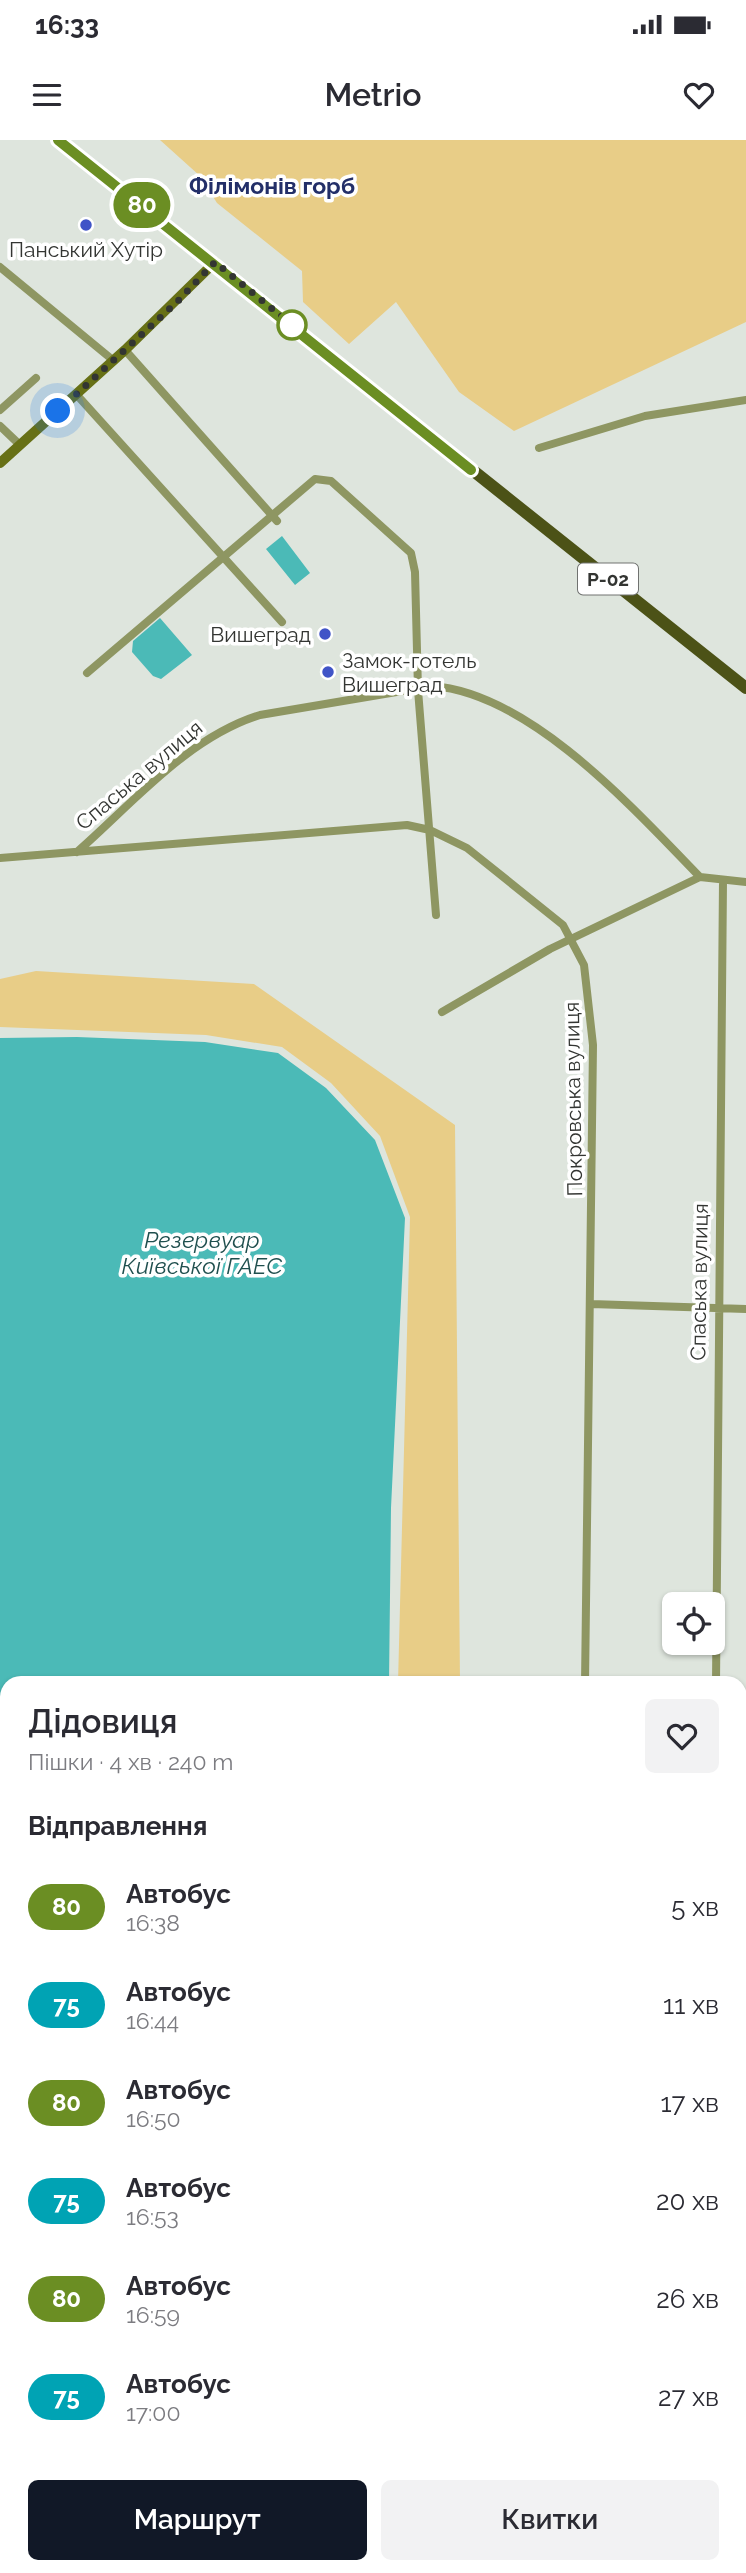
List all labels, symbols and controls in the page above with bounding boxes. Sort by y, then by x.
text: 16:33 [35,10,99,40]
icon: menu [28,76,66,114]
text: Metrio [324,76,422,113]
icon: heart [680,76,718,114]
district label: Філімонів горб [189,172,355,199]
line badge: 80 [110,182,174,228]
text: 80 [127,190,157,219]
marker: Панський Хутір [78,217,94,233]
place label: Панський Хутір [9,237,163,262]
unlabelled marker [277,310,307,340]
your location [40,393,75,428]
road number: Р-02 [578,564,638,594]
place label: Вишеград [210,622,311,647]
marker: Вишеград [317,626,333,642]
place label: Замок-готель Вишеград [342,648,476,697]
marker: Замок-готель Вишеград [320,664,336,680]
street label: Спаська вулиця [71,715,207,835]
street label: Покровська вулиця [559,1001,587,1197]
street label: Спаська вулиця [685,1203,713,1361]
water label: Резервуар Київської ГАЕС [122,1226,282,1279]
map controls [662,1592,725,1655]
button: locate [662,1592,725,1655]
button: heart [645,1699,719,1773]
text: Дідовиця [28,1702,178,1741]
text: Пішки · 4 хв · 240 m [28,1748,234,1775]
text: Відправлення [28,1811,207,1841]
text: Автобус [126,1879,231,1909]
text: 80 [52,1892,81,1921]
text: 5 хв [671,1892,719,1922]
text: 16:38 [126,1909,180,1936]
text: Автобус [126,1977,231,2007]
text: 75 [53,1990,80,2019]
text: 11 хв [663,1990,719,2020]
text: 16:44 [126,2007,179,2034]
text: Автобус [126,2075,231,2105]
text: 80 [52,2088,81,2117]
text: 17 хв [660,2088,719,2118]
text: 16:50 [126,2105,181,2132]
text: Автобус [126,2173,231,2203]
text: 75 [53,2186,80,2215]
text: 20 хв [656,2186,719,2216]
text: 16:53 [126,2203,179,2230]
text: Автобус [126,2271,231,2301]
text: 80 [52,2284,81,2313]
text: 26 хв [656,2284,719,2314]
text: 16:59 [126,2301,180,2328]
text: Автобус [126,2369,231,2399]
text: 75 [53,2382,80,2411]
text: 27 хв [658,2382,719,2412]
text: 17:00 [126,2399,181,2426]
button: Маршрут [28,2480,367,2560]
button: Квитки [381,2480,719,2560]

